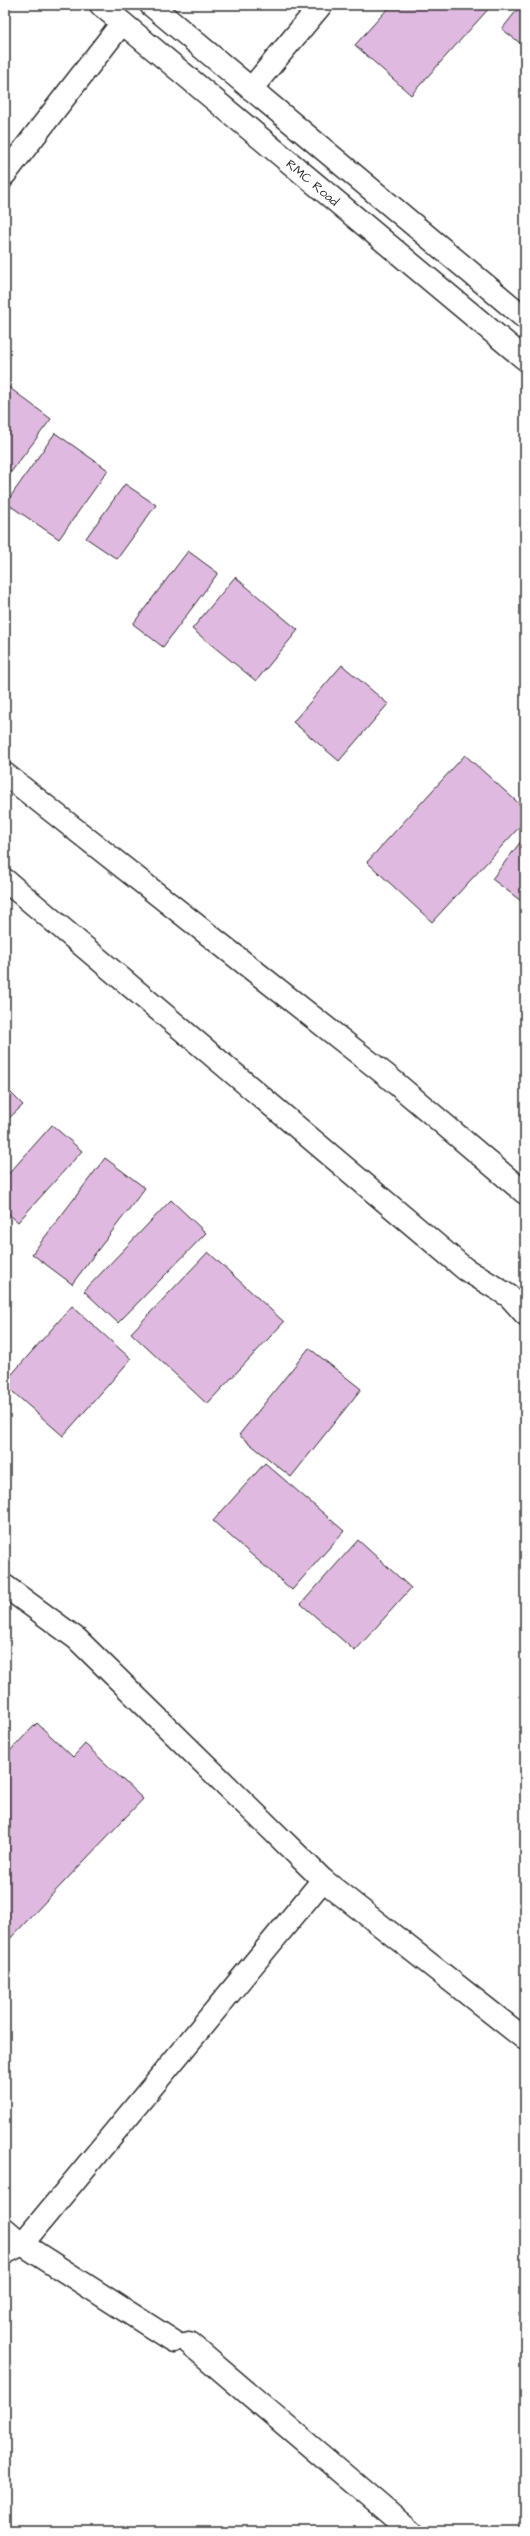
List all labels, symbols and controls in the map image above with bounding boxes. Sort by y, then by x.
street label: RMC Road [282,155,343,211]

